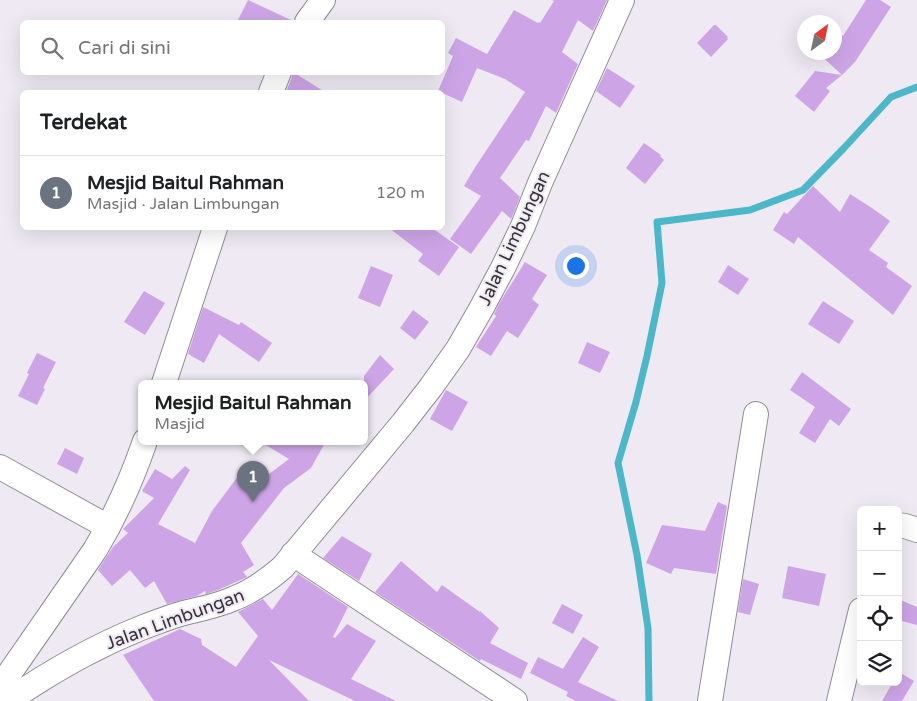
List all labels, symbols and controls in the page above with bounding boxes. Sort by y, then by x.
north arrow [797,15,842,60]
search box [20,20,445,75]
icon: search [38,34,66,62]
text: Cari di sini [78,37,171,59]
text: Terdekat [40,110,127,135]
street label: Jalan Limbungan [473,167,555,309]
text: Mesjid Baitul Rahman [87,172,284,194]
text: 1 [51,183,61,203]
text: 120 m [376,183,425,203]
text: Masjid · Jalan Limbungan [87,194,279,214]
your location [563,253,589,279]
popup [138,380,368,445]
text: Mesjid Baitul Rahman [155,392,352,414]
text: Masjid [155,414,205,434]
pin: 1 [237,461,269,502]
map controls [857,506,902,686]
button: + [857,506,902,551]
button: − [857,551,902,596]
street label: Jalan Limbungan [103,584,247,654]
button: locate [857,596,902,641]
button: layers [857,641,902,686]

